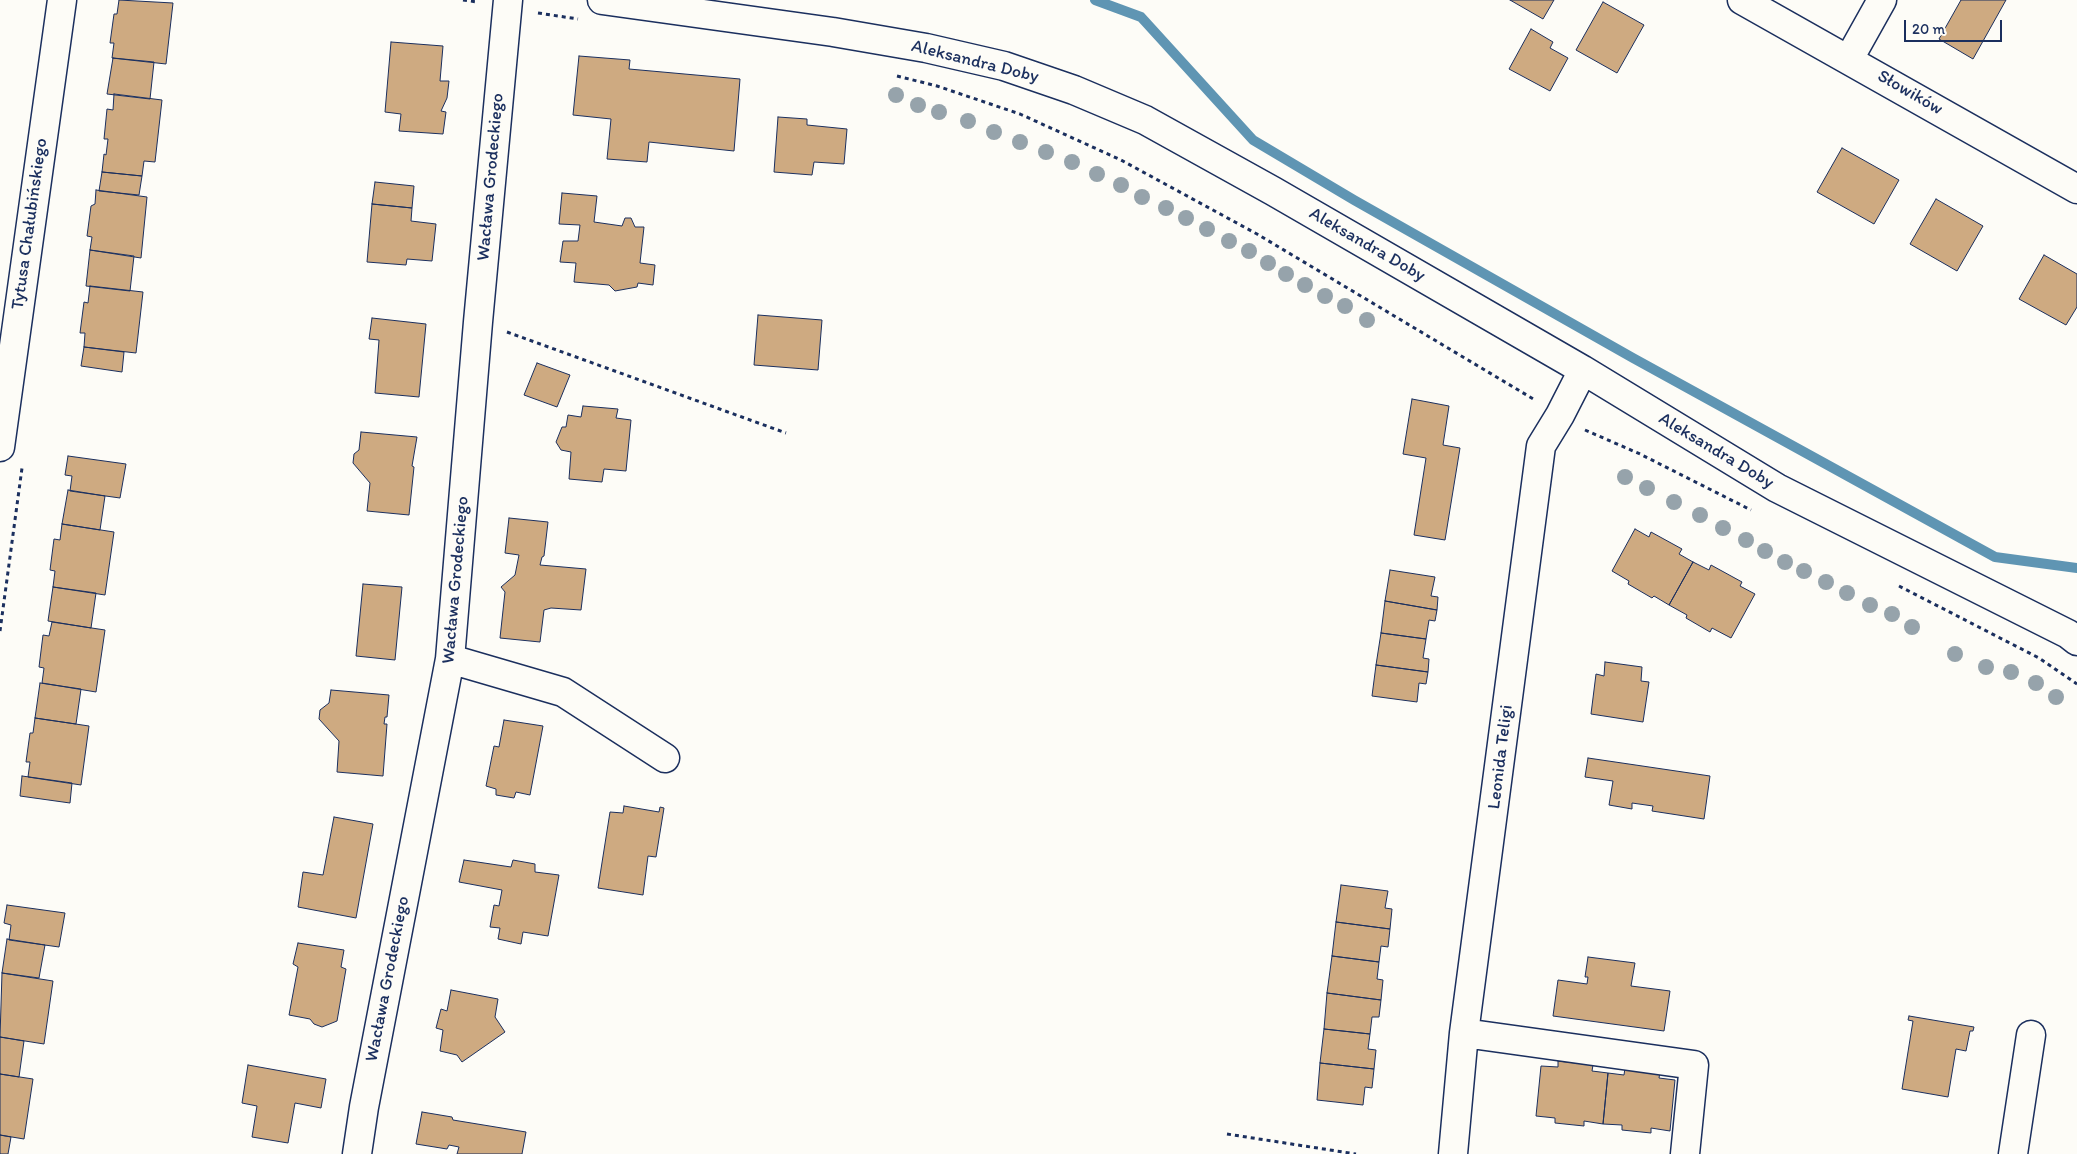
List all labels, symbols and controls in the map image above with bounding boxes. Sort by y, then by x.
scale bar [1907,10,2004,42]
text: 20 m [1912,20,1945,38]
street label: Aleksandra Doby [909,36,1041,88]
street label: Słowików [1873,66,1947,120]
street label: Wacława Grodeckiego [473,92,509,262]
street label: Tytusa Chałubińskiego [7,137,53,311]
street label: Aleksandra Doby [1305,203,1429,287]
street label: Aleksandra Doby [1654,408,1778,494]
street label: Wacława Grodeckiego [438,495,474,665]
street label: Leonida Teligi [1484,704,1518,810]
street label: Wacława Grodeckiego [361,894,415,1064]

